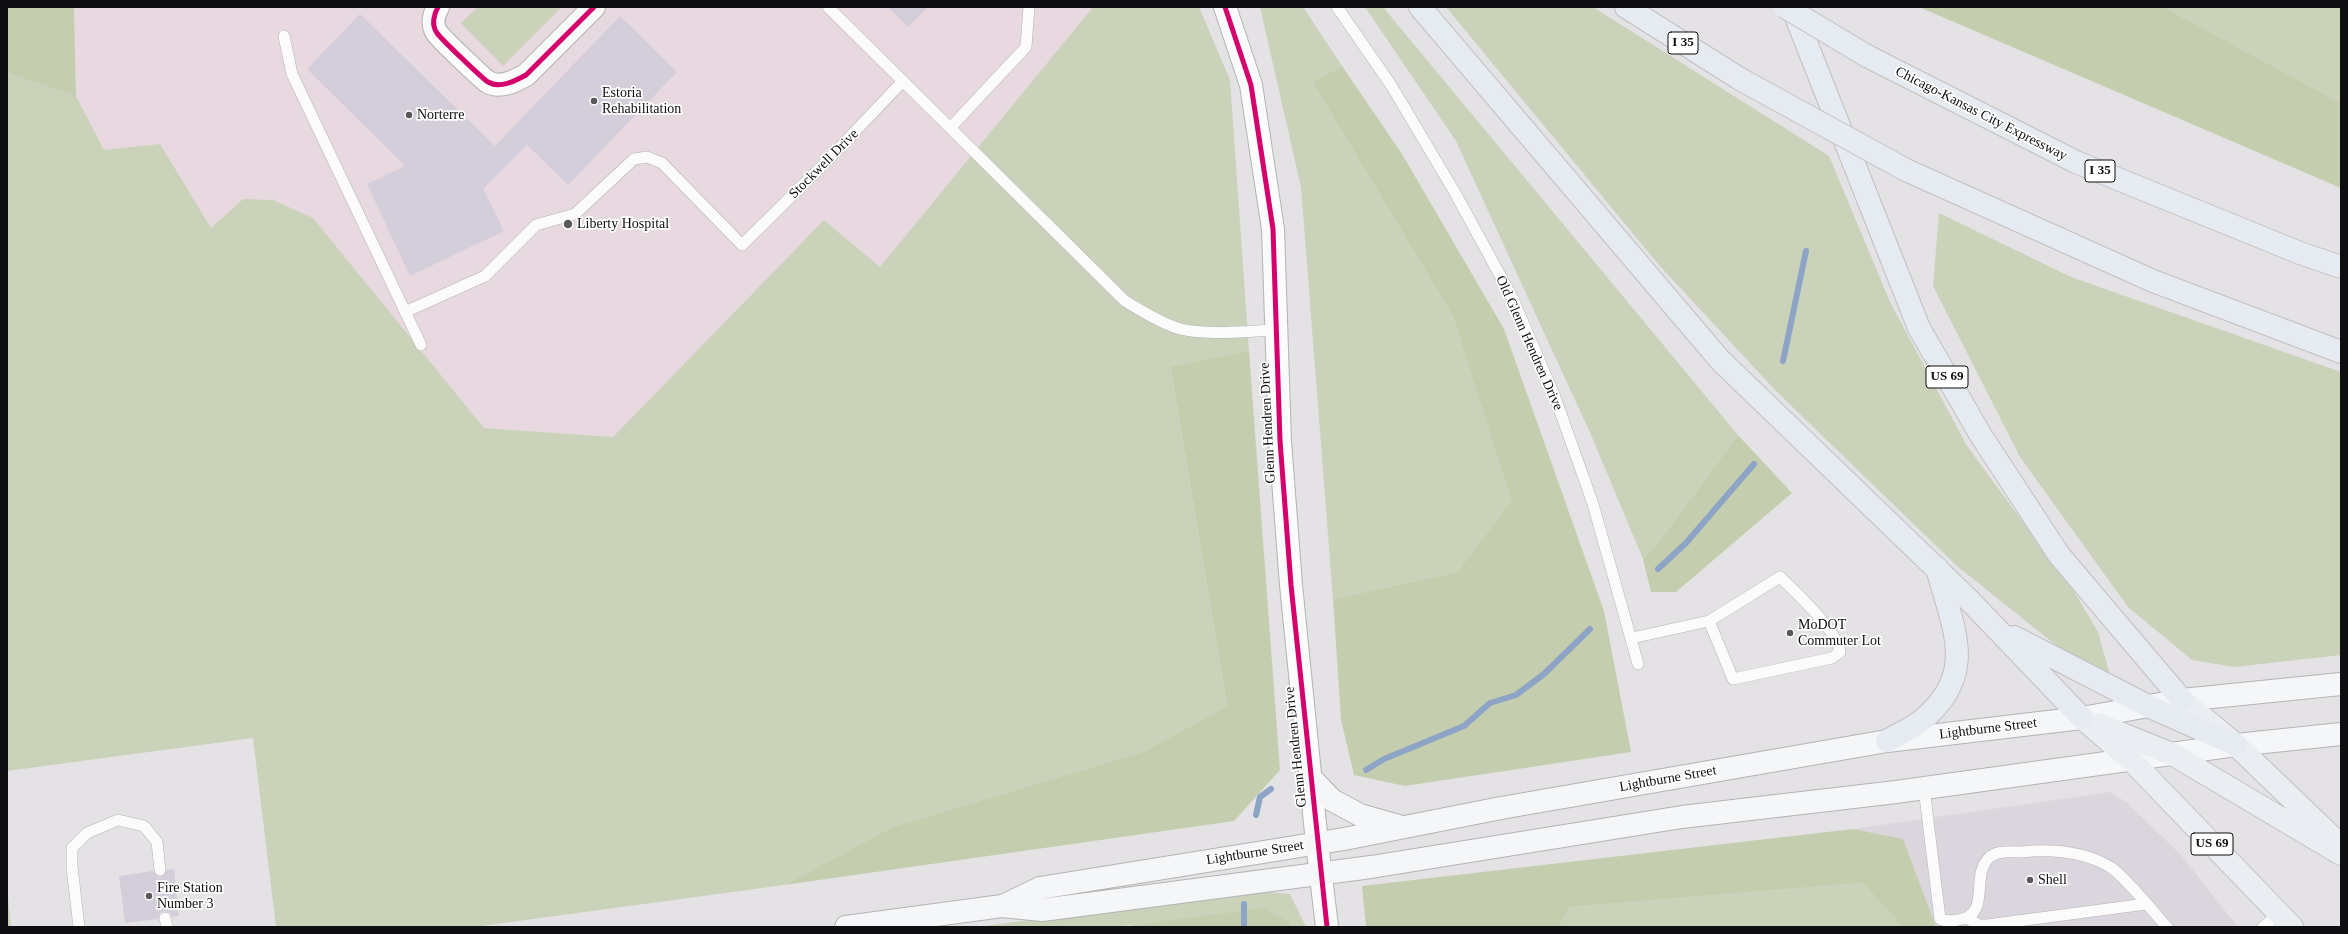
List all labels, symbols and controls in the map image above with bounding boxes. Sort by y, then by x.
road number: I 35 [1668,32,1698,54]
street label: Chicago-Kansas City Expressway [1892,63,2070,165]
place label: Estoria Rehabilitation [602,85,681,118]
marker: Estoria Rehabilitation [589,96,599,106]
place label: Norterre [417,107,464,123]
marker: Norterre [404,110,414,120]
street label: Stockwell Drive [786,126,862,202]
road number: I 35 [2085,160,2115,182]
place label: Liberty Hospital [577,216,669,232]
marker: Liberty Hospital [562,218,574,230]
street label: Old Glenn Hendren Drive [1492,273,1566,413]
street label: Glenn Hendren Drive [1256,362,1280,484]
road number: US 69 [1926,366,1968,388]
place label: MoDOT Commuter Lot [1798,617,1881,650]
marker: MoDOT Commuter Lot [1785,628,1795,638]
street label: Glenn Hendren Drive [1281,686,1311,808]
street label: Lightburne Street [1938,715,2038,743]
street label: Lightburne Street [1618,762,1718,796]
road number: US 69 [2191,833,2233,855]
street label: Lightburne Street [1205,837,1305,869]
place label: Shell [2038,872,2067,888]
marker: Shell [2025,875,2035,885]
place label: Fire Station Number 3 [157,880,223,912]
marker: Fire Station Number 3 [144,891,154,901]

